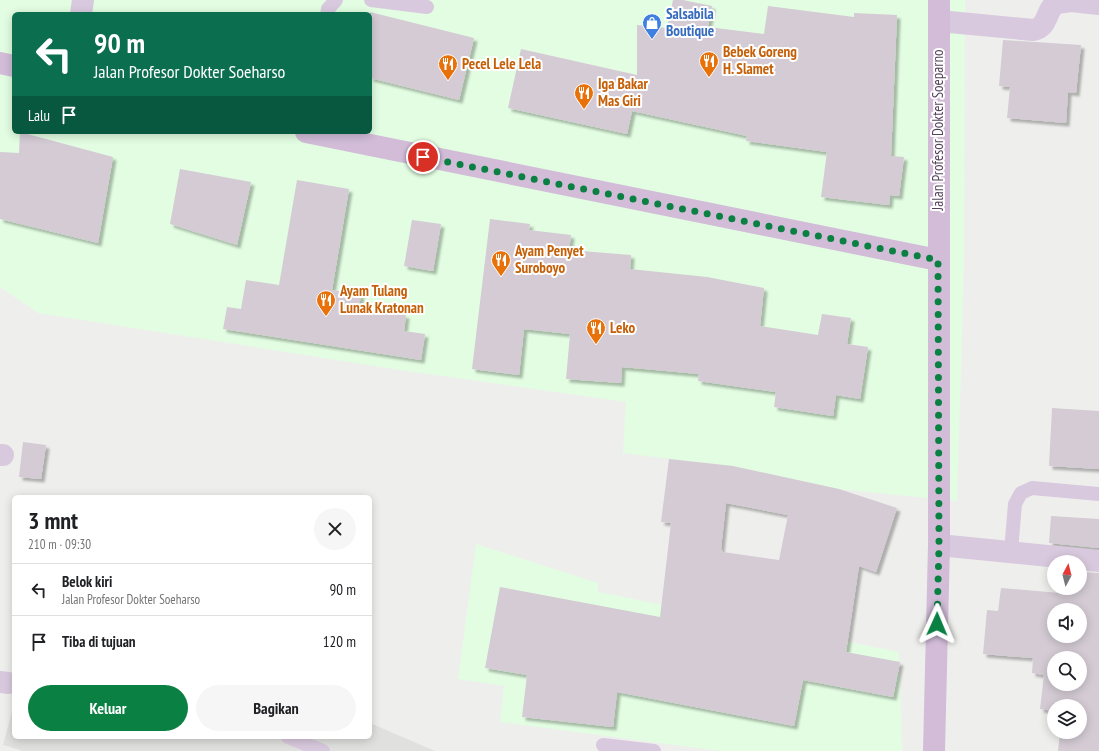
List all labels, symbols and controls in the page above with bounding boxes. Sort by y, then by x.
place label: Salsabila Boutique [666,4,714,40]
shop icon: Salsabila Boutique [641,12,663,40]
text: 90 m [94,24,145,61]
icon: left [28,28,80,80]
place label: Bebek Goreng H. Slamet [723,42,797,78]
restaurant icon: Bebek Goreng H. Slamet [698,50,720,78]
street label: Jalan Profesor Dokter Soeparno [928,50,947,211]
restaurant icon: Pecel Lele Lela [437,53,459,81]
place label: Pecel Lele Lela [462,54,541,73]
text: Jalan Profesor Dokter Soeharso [94,60,285,83]
place label: Iga Bakar Mas Giri [598,74,648,110]
restaurant icon: Iga Bakar Mas Giri [573,82,595,110]
icon: arrive [58,104,80,126]
text: Lalu [28,106,50,125]
pin [406,140,440,174]
icon: arrive [412,146,434,168]
place label: Ayam Penyet Suroboyo [514,241,584,277]
restaurant icon: Ayam Penyet Suroboyo [490,249,512,277]
place label: Ayam Tulang Lunak Kratonan [339,281,424,317]
restaurant icon: Ayam Tulang Lunak Kratonan [315,289,337,317]
restaurant icon: Leko [585,317,607,345]
place label: Leko [610,318,635,337]
text: 3 mnt [28,505,78,536]
button: close [314,508,356,550]
text: 210 m · 09:30 [28,536,91,553]
north arrow [1047,555,1087,595]
map controls [1047,555,1087,739]
text: Belok kiri [62,572,112,591]
icon: left [28,579,50,601]
text: 90 m [330,580,356,599]
text: Jalan Profesor Dokter Soeharso [62,591,200,608]
position arrow [916,603,958,645]
button: sound [1047,603,1087,643]
icon: arrive [28,631,50,653]
text: Tiba di tujuan [62,632,136,651]
text: 120 m [323,632,356,651]
button: search [1047,651,1087,691]
button: Keluar [28,685,188,731]
button: Bagikan [196,685,356,731]
button: layers [1047,699,1087,739]

